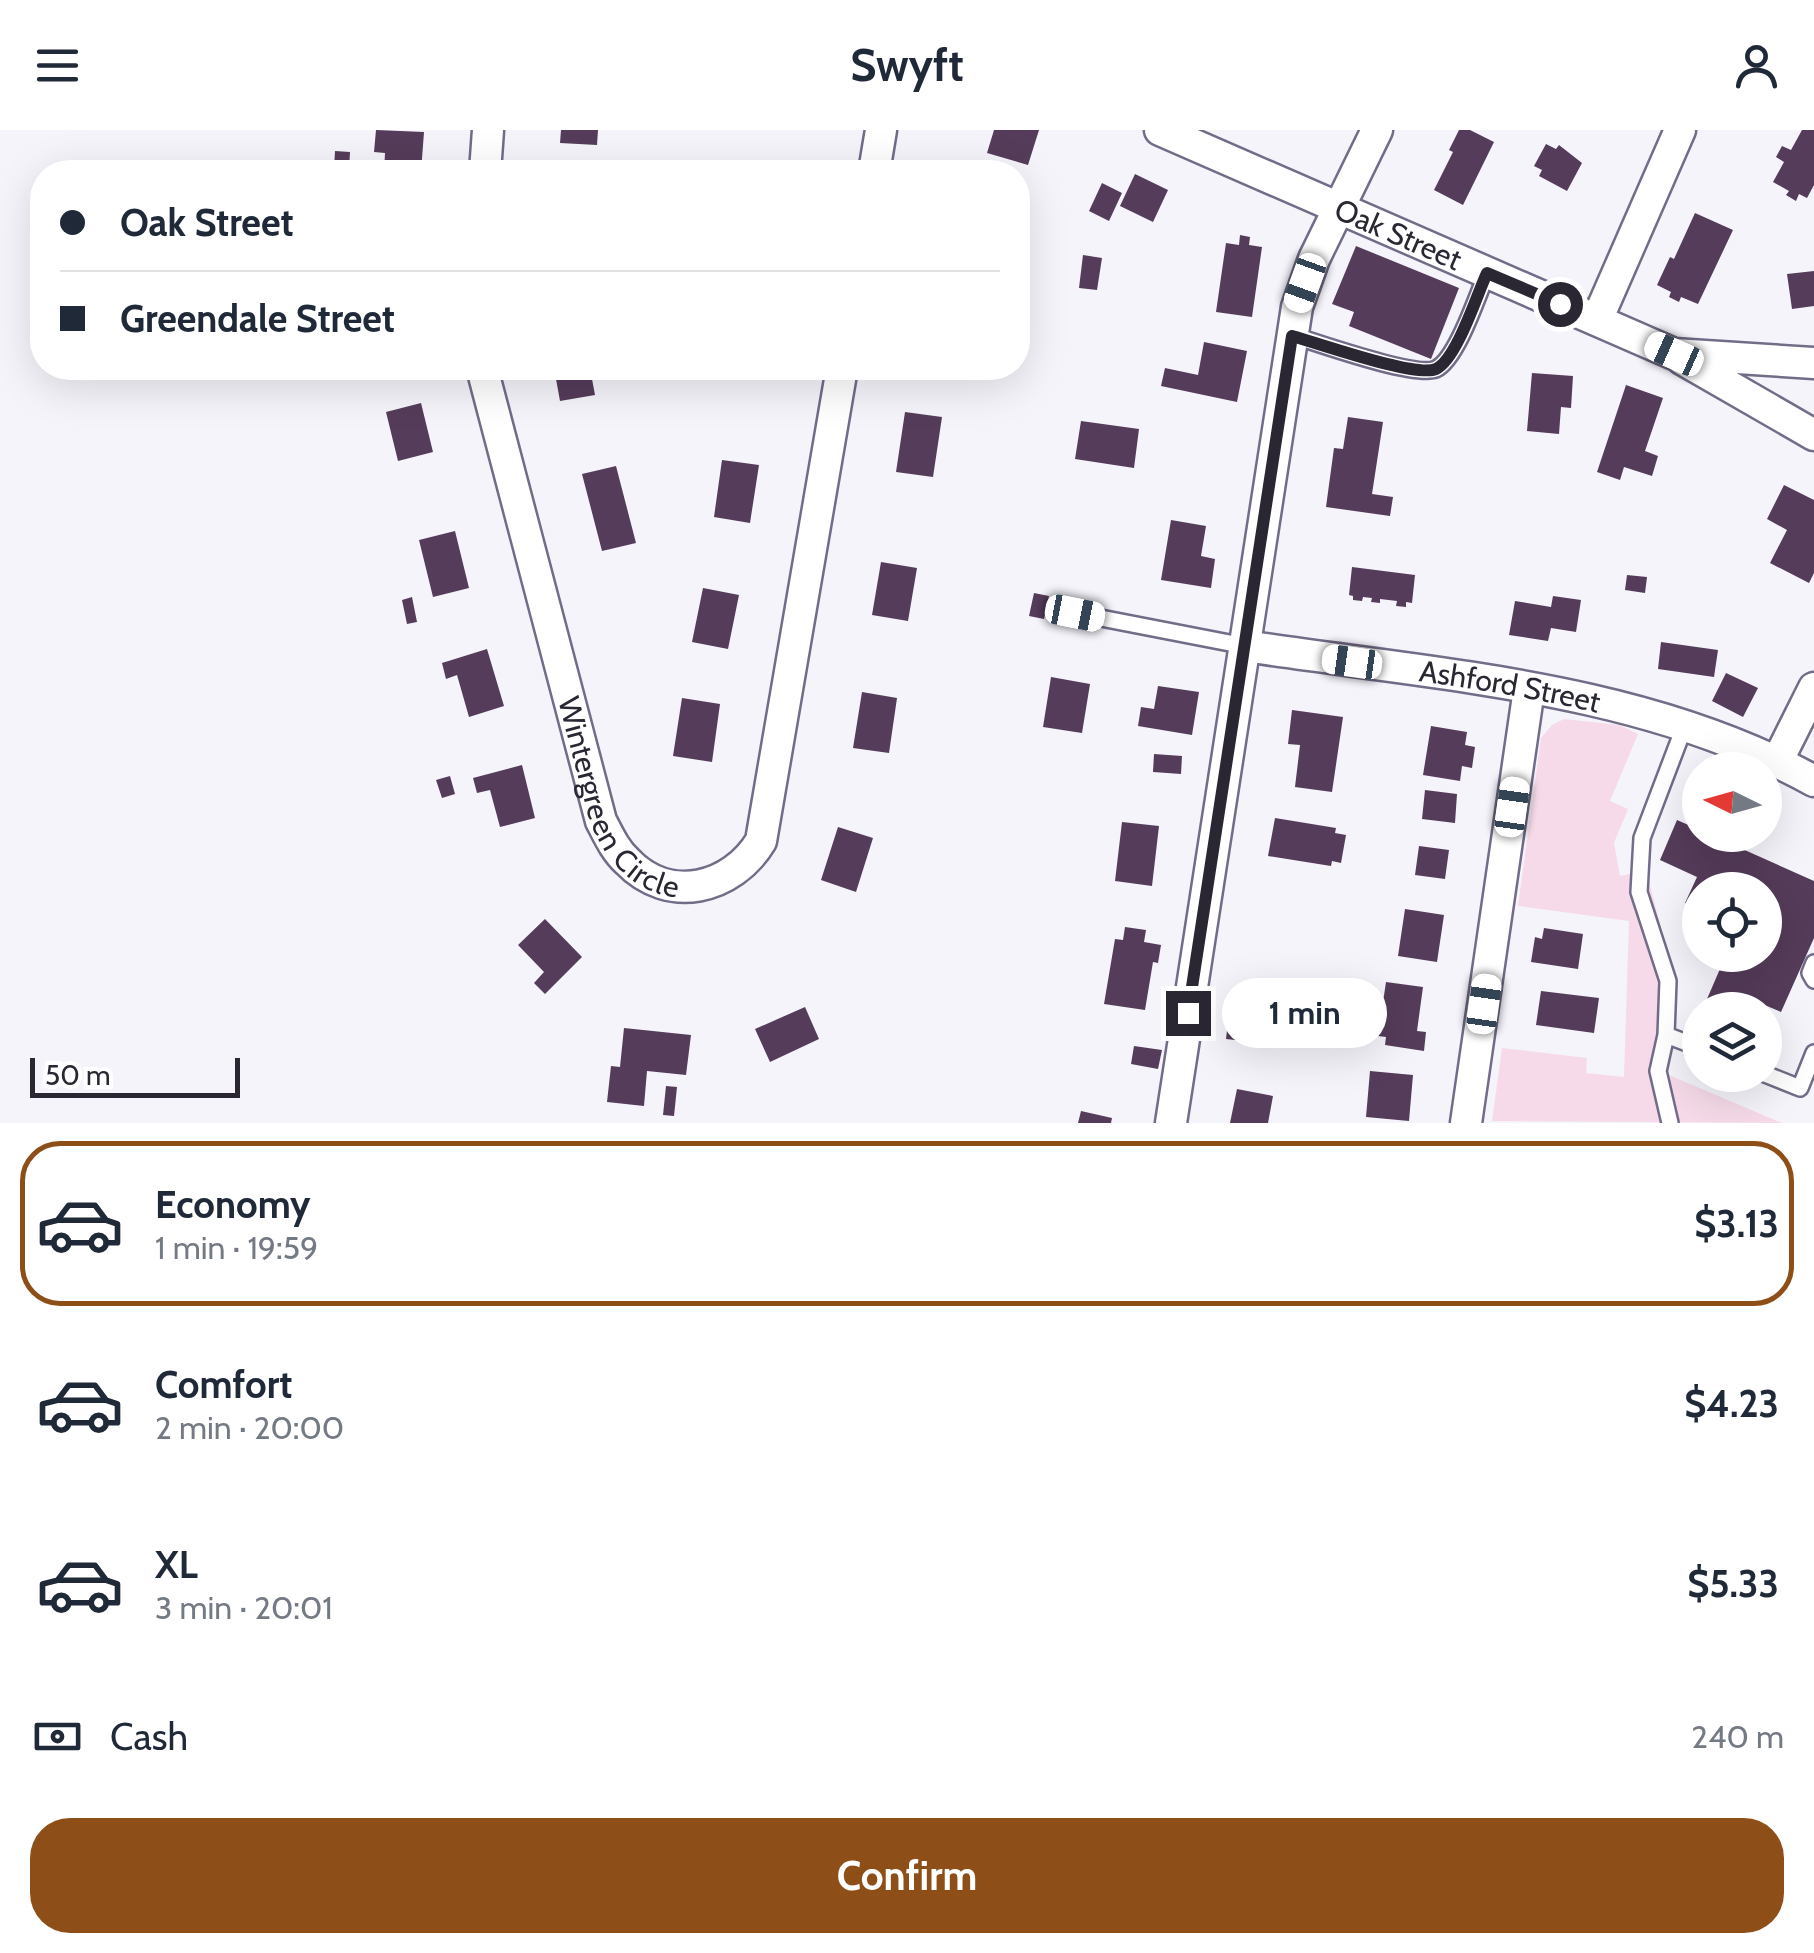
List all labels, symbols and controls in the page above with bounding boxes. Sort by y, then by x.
icon: menu [30,38,85,93]
text: Swyft [850,38,964,92]
icon: person [1729,38,1784,93]
street label: Oak Street [1329,190,1467,278]
text: Oak Street [120,199,294,246]
car [1281,250,1329,316]
route start [1538,282,1583,327]
text: Greendale Street [120,295,395,342]
car [1640,328,1708,380]
car [1043,593,1107,633]
car [1320,643,1384,681]
street label: Ashford Street [1417,652,1604,720]
street label: Wintergreen Circle [551,693,682,905]
north arrow [1682,752,1782,852]
map controls [1682,752,1782,1092]
car [1493,775,1531,839]
button: locate [1682,872,1782,972]
car [1465,972,1503,1036]
callout: 1 min [1223,978,1388,1048]
route end [1166,991,1211,1036]
button: layers [1682,992,1782,1092]
text: 1 min [1268,993,1341,1032]
scale bar [30,1053,240,1098]
text: 50 m [45,1058,111,1092]
icon: car [35,1179,125,1269]
text: Economy [155,1181,310,1228]
text: $3.13 [1694,1200,1779,1247]
text: 1 min · 19:59 [155,1228,318,1267]
icon: car [35,1359,125,1449]
text: Comfort [155,1361,292,1408]
text: $4.23 [1684,1380,1779,1427]
text: 2 min · 20:00 [155,1408,344,1447]
icon: car [35,1539,125,1629]
text: XL [155,1541,198,1588]
text: $5.33 [1687,1560,1779,1607]
text: 3 min · 20:01 [155,1588,333,1627]
icon: cash [30,1709,85,1764]
text: Cash [110,1713,188,1760]
text: 240 m [1691,1717,1784,1756]
button: Confirm [30,1818,1784,1933]

